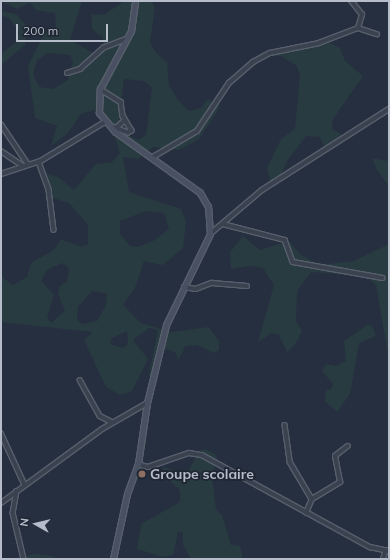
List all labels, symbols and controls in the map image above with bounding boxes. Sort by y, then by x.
scale bar [18,16,110,42]
text: 200 m [23,23,58,38]
place label: Groupe scolaire [150,466,254,482]
marker: Groupe scolaire [137,469,147,479]
north arrow [16,504,56,544]
text: N [17,517,32,527]

